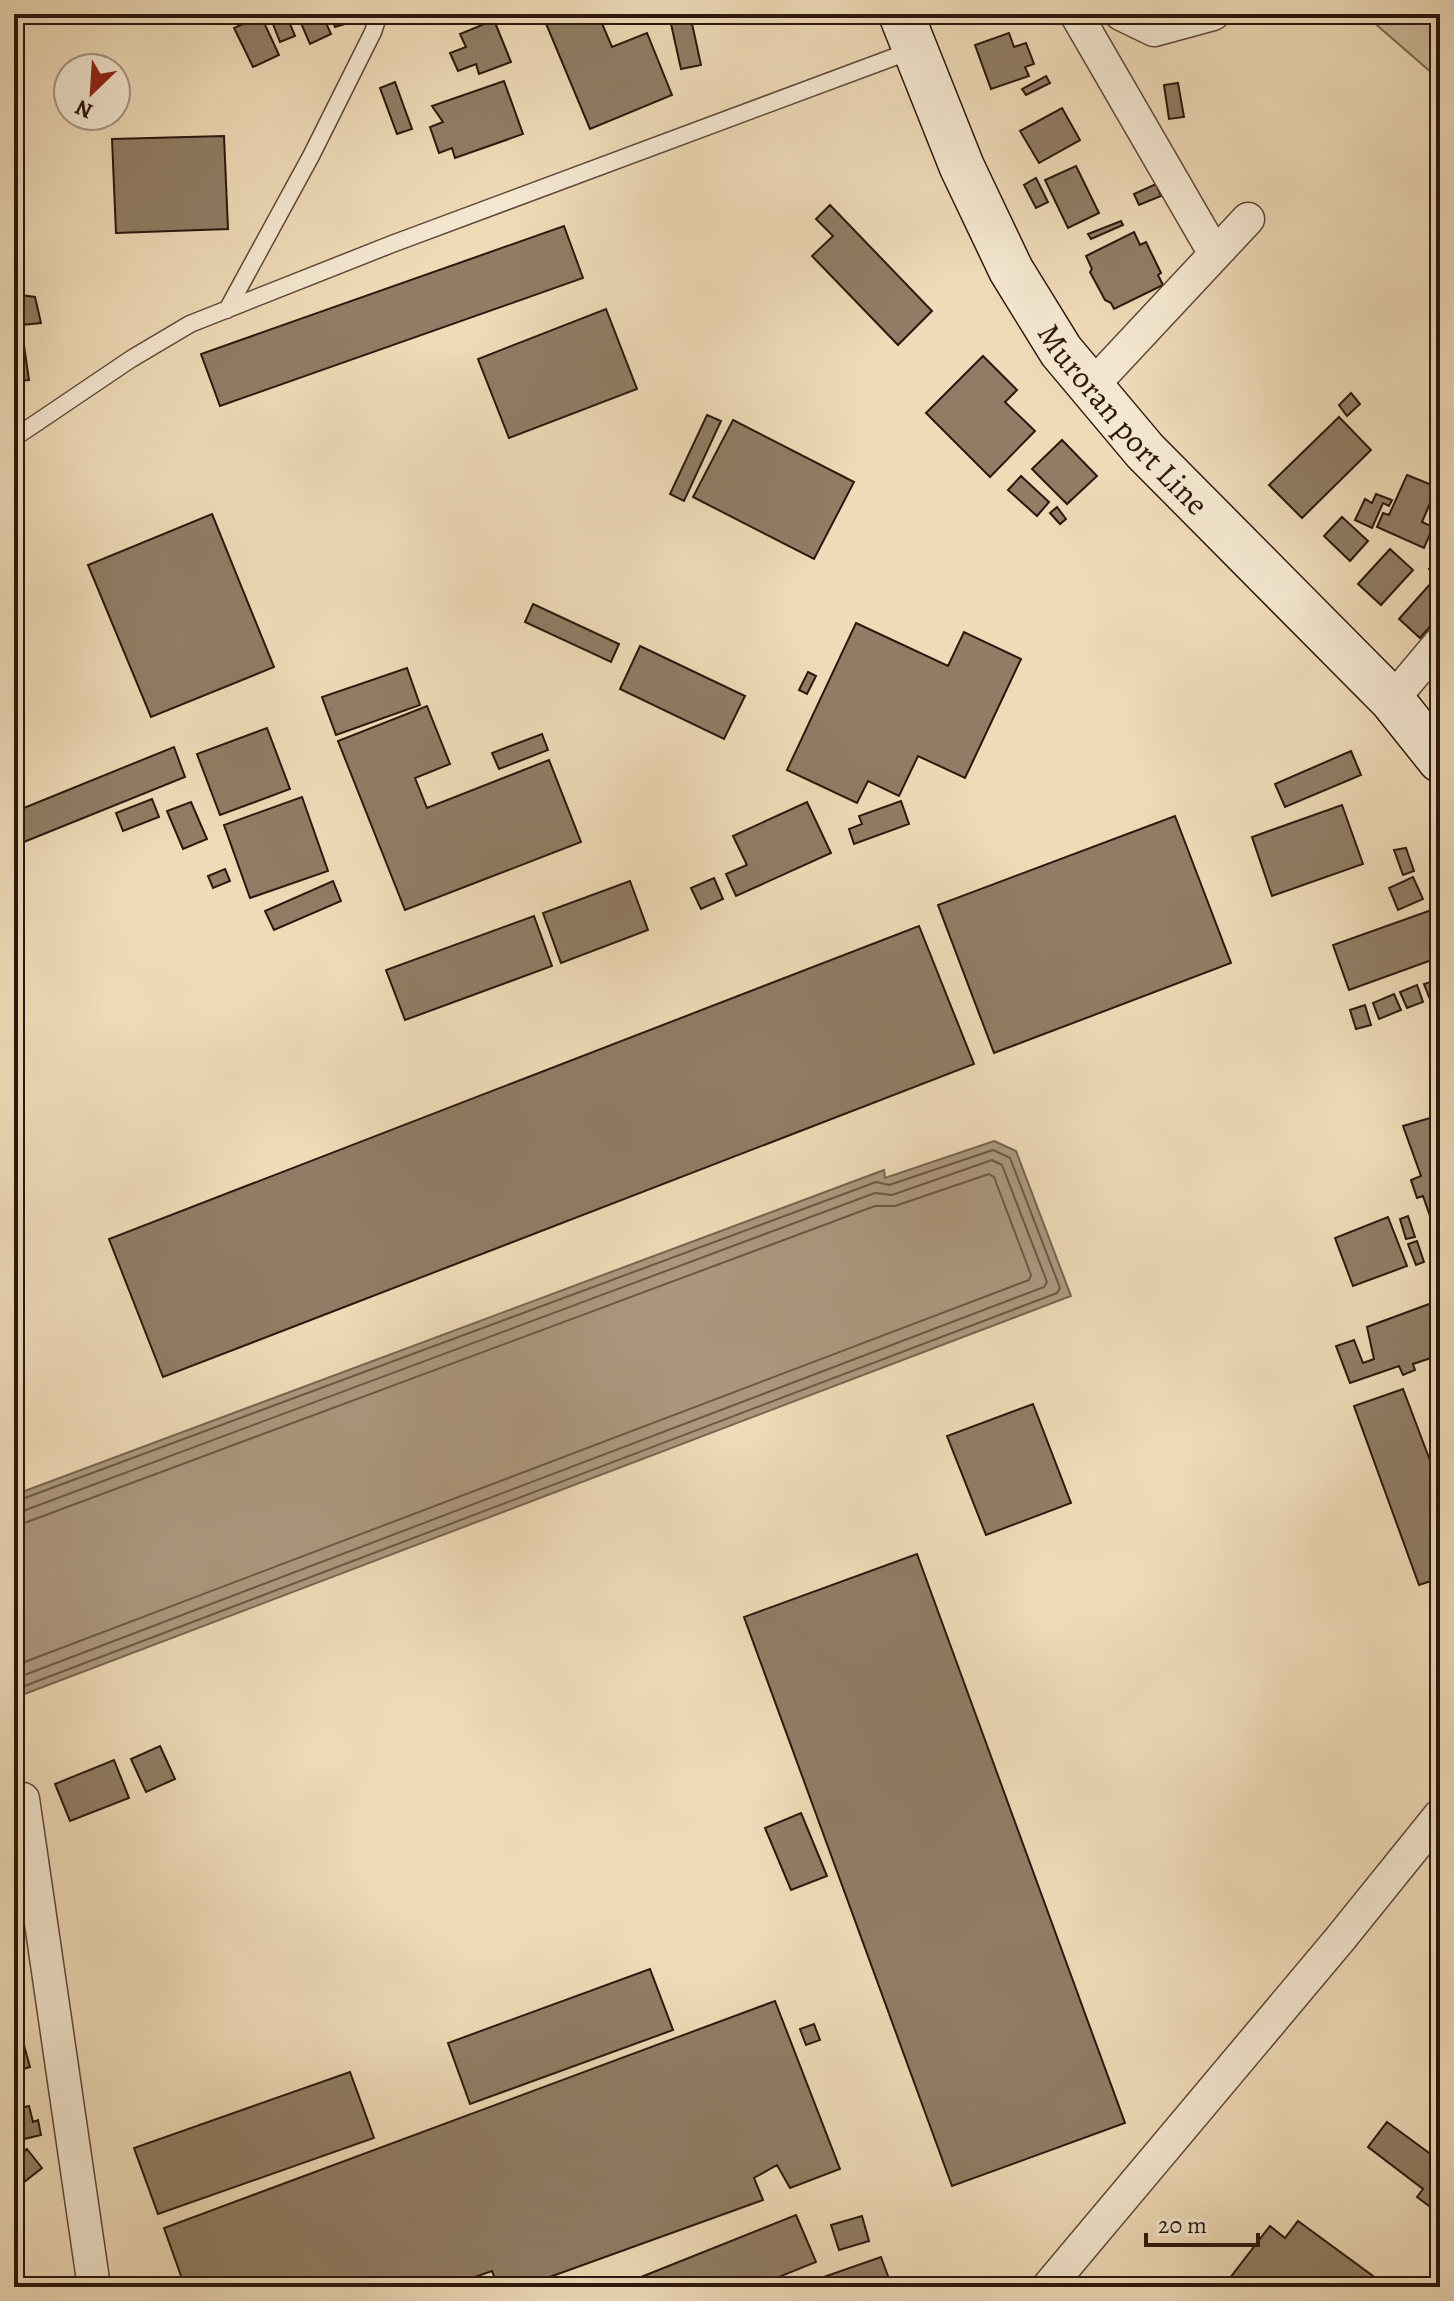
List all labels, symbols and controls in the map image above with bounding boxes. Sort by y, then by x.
north arrow [52,52,132,132]
text: N [70,92,98,126]
street label: Muroran port Line [1027,315,1219,525]
scale bar [1146,2197,1258,2247]
text: 20 m [1158,2209,1207,2241]

